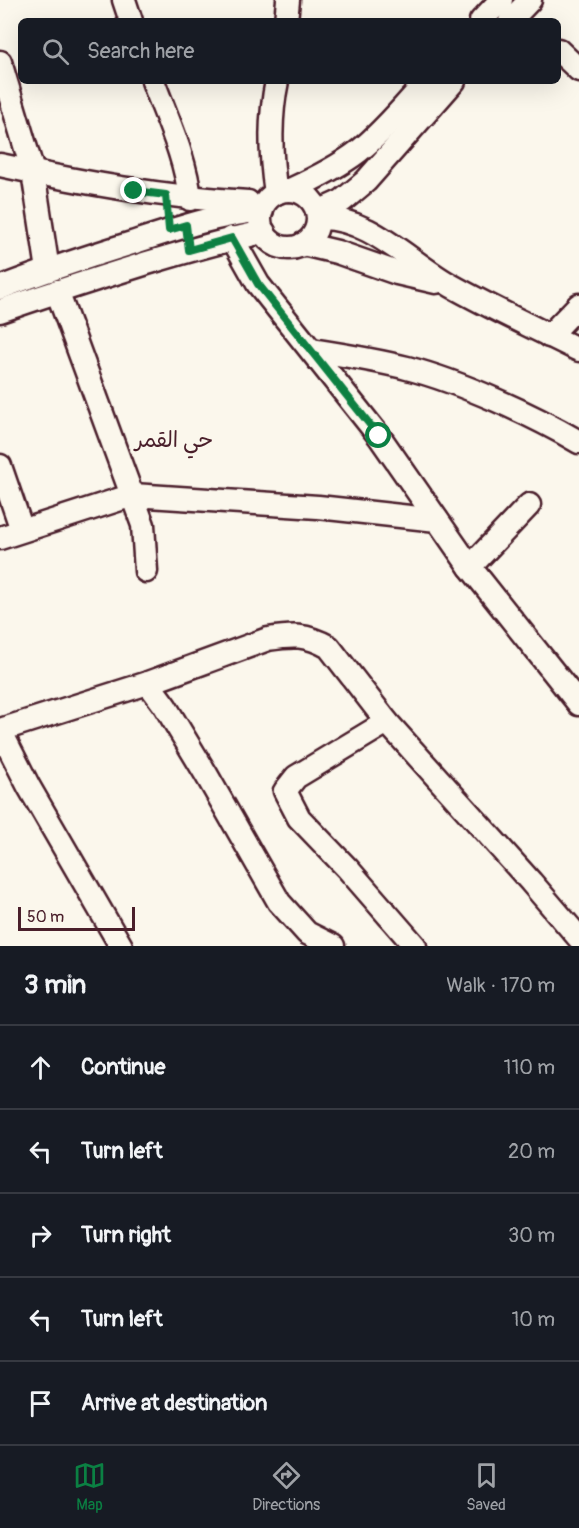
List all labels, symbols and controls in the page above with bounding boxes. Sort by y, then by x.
search box [18,18,561,84]
icon: search [39,35,72,68]
text: Search here [87,37,194,65]
route end [120,177,146,203]
route start [365,422,391,448]
district label: حي القمر [133,426,213,459]
scale bar [18,904,135,932]
text: 50 m [27,907,64,927]
text: 3 min [24,969,86,1001]
text: Walk · 170 m [446,973,555,998]
icon: ahead [24,1051,57,1084]
text: Continue [81,1053,165,1081]
text: 110 m [504,1055,555,1080]
icon: left [24,1135,57,1168]
text: Turn left [81,1137,163,1165]
text: 20 m [508,1139,555,1164]
icon: right [24,1219,57,1252]
text: Turn right [81,1221,171,1249]
text: 30 m [508,1223,555,1248]
icon: left [24,1303,57,1336]
text: Turn left [81,1305,163,1333]
text: 10 m [511,1307,555,1332]
icon: arrive [24,1387,57,1420]
text: Arrive at destination [81,1389,267,1417]
tab: Map [73,1459,106,1515]
tab: Directions [252,1459,320,1515]
tab: Saved [466,1459,506,1515]

